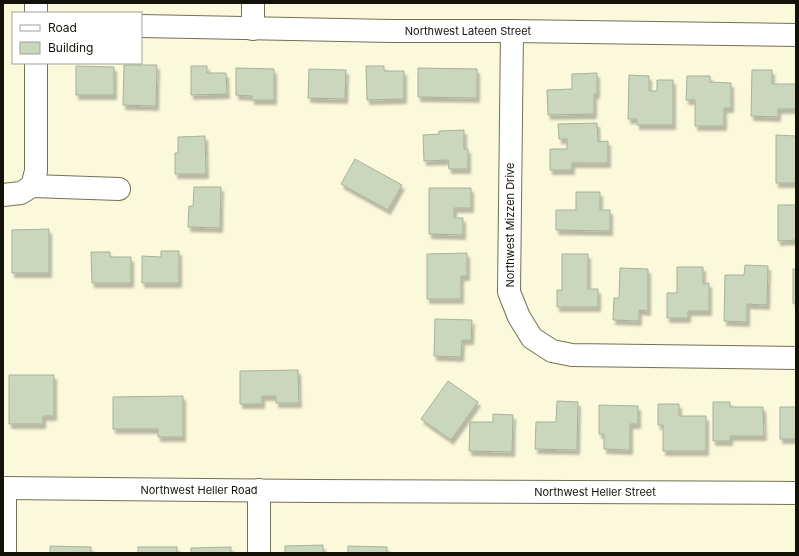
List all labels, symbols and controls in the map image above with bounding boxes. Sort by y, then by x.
legend [12,12,142,64]
text: Road [48,20,77,35]
street label: Northwest Lateen Street [405,24,532,38]
text: Building [48,40,93,55]
street label: Northwest Mizzen Drive [503,163,517,287]
street label: Northwest Heller Road [140,483,258,497]
street label: Northwest Heller Street [534,485,656,499]

